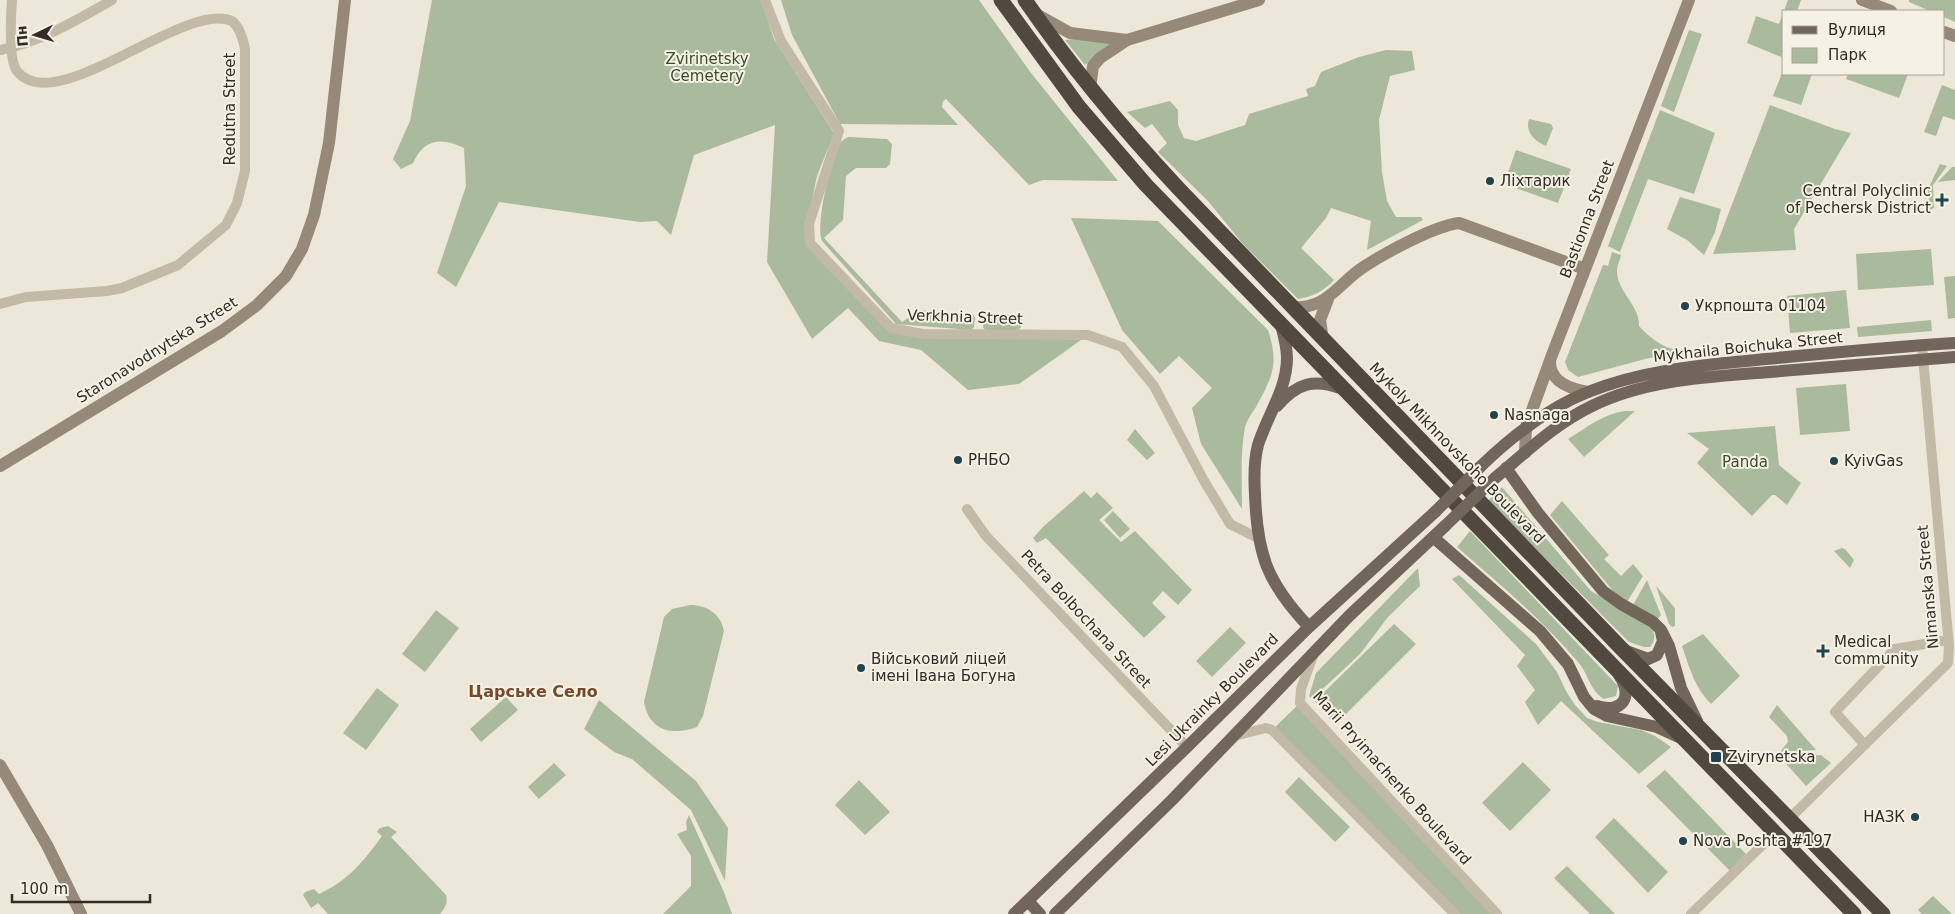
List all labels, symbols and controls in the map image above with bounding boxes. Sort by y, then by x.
north arrow [10,10,60,60]
legend [1782,10,1945,75]
text: Вулиця [1828,21,1886,39]
text: Пн [13,25,31,47]
text: Парк [1828,46,1867,64]
park label: Zvirinetsky Cemetery [665,50,749,85]
street label: Redutna Street [221,52,239,165]
street label: Bastionna Street [1556,157,1618,281]
place label: Ліхтарик [1500,172,1571,190]
marker: Ліхтарик [1484,175,1496,187]
place label: Central Polyclinic of Pechersk District [1786,182,1931,217]
marker: Central Polyclinic of Pechersk District [1935,193,1949,207]
street label: Staronavodnytska Street [73,293,241,407]
place label: Укрпошта 01104 [1695,297,1826,315]
marker: Укрпошта 01104 [1679,300,1691,312]
street label: Verkhnia Street [907,306,1023,328]
street label: Mykhaila Boichuka Street [1652,328,1844,366]
street label: Mykoly Mikhnovskoho Boulevard [1366,359,1548,547]
place label: Nasnaga [1504,406,1570,424]
marker: Nasnaga [1488,409,1500,421]
place label: РНБО [968,451,1010,469]
place label: KyivGas [1844,452,1903,470]
park label: Panda [1722,453,1768,471]
marker: РНБО [952,454,964,466]
marker: KyivGas [1828,455,1840,467]
street label: Nimanska Street [1914,524,1942,650]
street label: Petra Bolbochana Street [1017,546,1155,692]
street label: Lesi Ukrainky Boulevard [1142,630,1282,770]
place label: Medical community [1834,633,1919,668]
marker: Medical community [1816,644,1830,658]
place label: Військовий ліцей імені Івана Богуна [871,650,1016,685]
marker: Військовий ліцей імені Івана Богуна [855,662,867,674]
district label: Царське Село [468,682,598,701]
street label: Marii Pryimachenko Boulevard [1309,687,1475,869]
place label: Zvirynetska [1727,748,1815,766]
marker: Zvirynetska [1709,750,1723,764]
place label: НАЗК [1863,808,1905,826]
marker: НАЗК [1909,811,1921,823]
place label: Nova Poshta #197 [1693,832,1832,850]
marker: Nova Poshta #197 [1677,835,1689,847]
scale bar [12,872,150,904]
text: 100 m [20,880,68,898]

